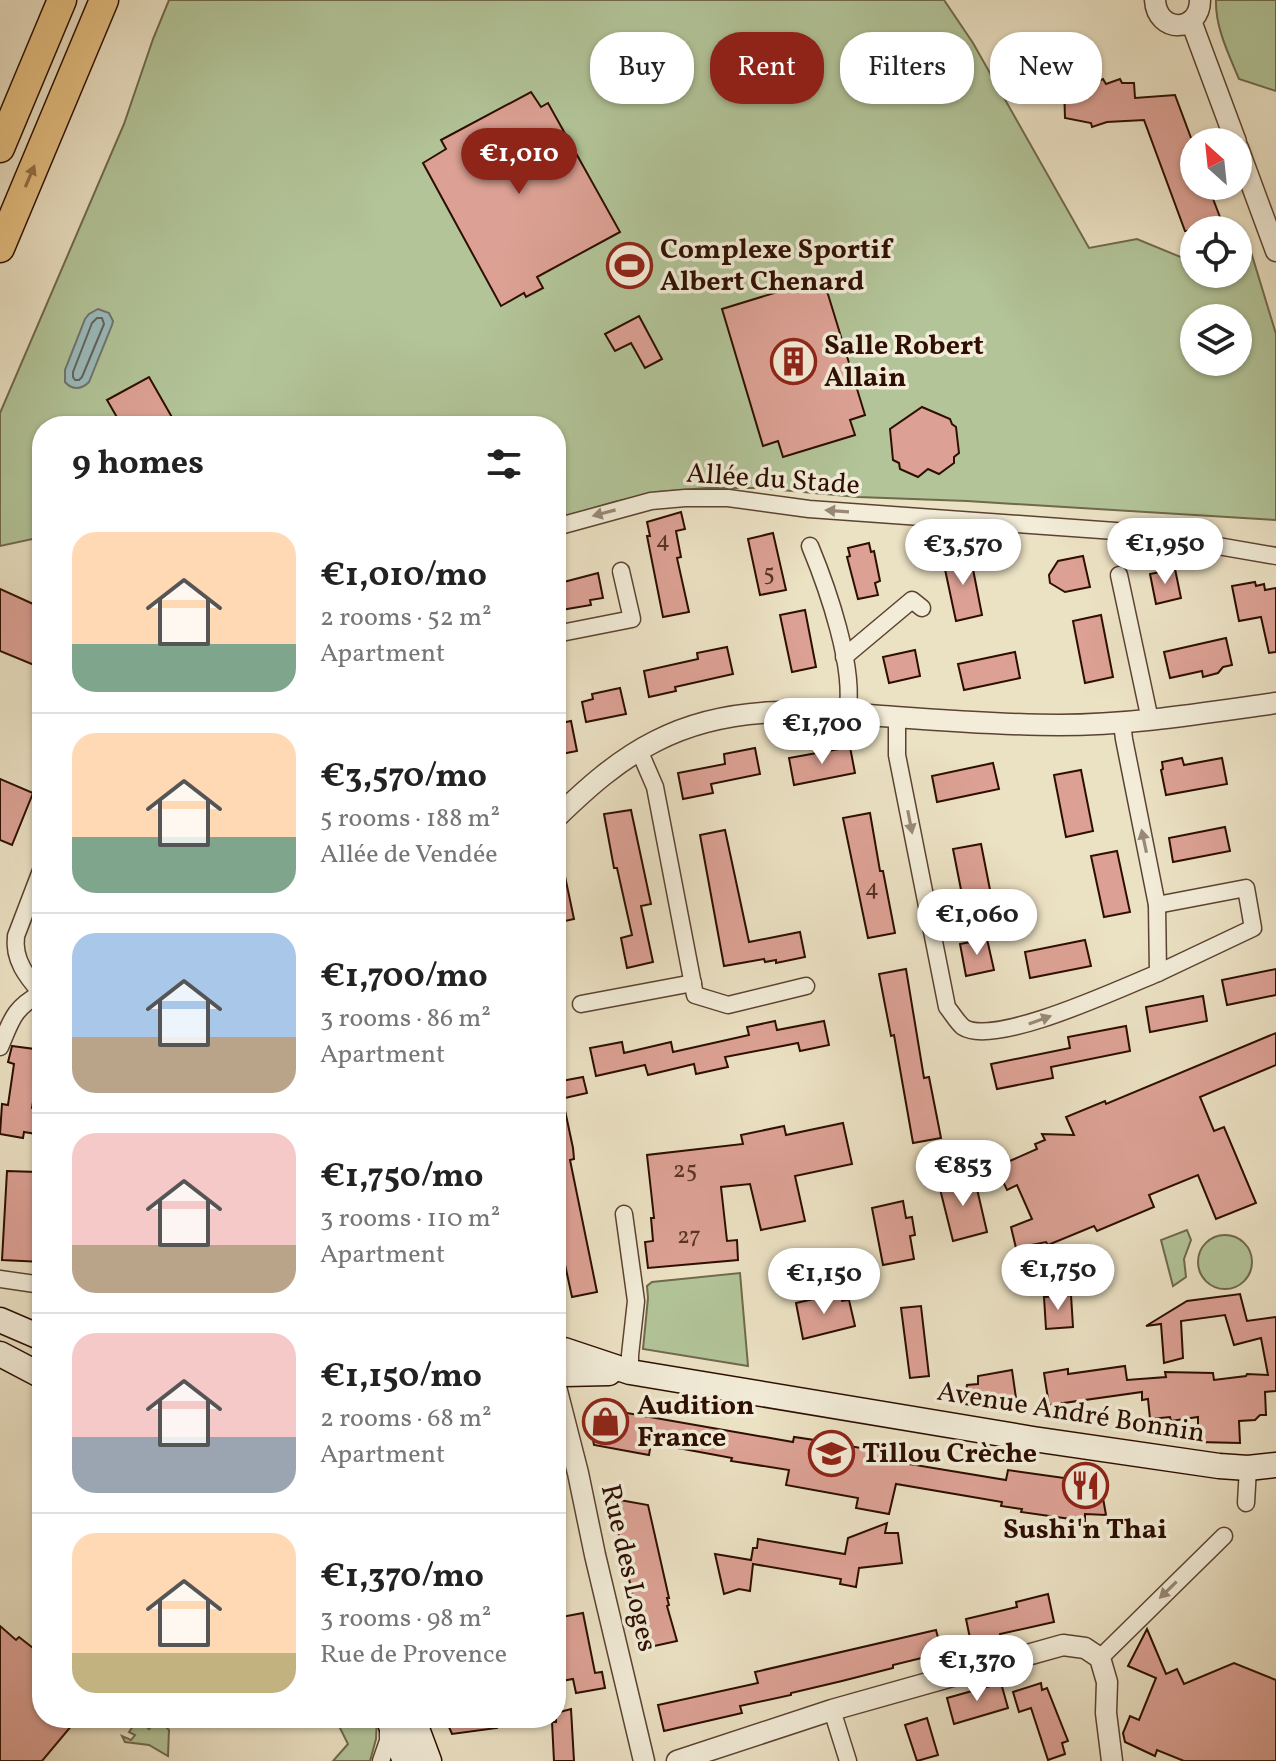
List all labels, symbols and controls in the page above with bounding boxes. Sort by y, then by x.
chip: Buy [590,32,694,104]
chip: Rent [710,32,824,104]
chip: Filters [840,32,974,104]
chip: New [990,32,1102,104]
pin: €1,010 [454,128,584,196]
north arrow [1180,128,1252,200]
map controls [1180,128,1252,376]
text: €1,010 [479,136,559,172]
one-way arrow [24,164,37,188]
button: locate [1180,216,1252,288]
place label: Complexe Sportif Albert Chenard [660,231,893,302]
sports icon: Complexe Sportif Albert Chenard [605,242,653,290]
button: layers [1180,304,1252,376]
place label: Salle Robert Allain [824,327,984,398]
building icon: Salle Robert Allain [769,338,817,386]
text: 9 homes [72,441,204,488]
icon: filters [482,442,526,486]
street label: Allée du Stade [685,454,861,506]
one-way arrow [824,504,849,517]
one-way arrow [591,508,616,520]
pin: €1,950 [1100,518,1230,586]
pin: €3,570 [898,519,1028,587]
house number: 4 [656,524,670,558]
text: €1,950 [1125,526,1205,562]
text: €3,570 [923,527,1003,563]
text: €1,010/mo [320,553,487,600]
house number: 5 [763,557,775,591]
icon: home [136,564,232,660]
text: 2 rooms · 52 m² [320,600,492,636]
text: Apartment [320,636,445,672]
pin: €1,700 [757,698,887,766]
text: €1,700 [782,706,862,742]
text: €3,570/mo [320,754,487,801]
icon: home [136,765,232,861]
text: 5 rooms · 188 m² [320,801,500,837]
one-way arrow [905,810,917,835]
one-way arrow [1138,829,1150,854]
text: Allée de Vendée [320,837,498,873]
house number: 4 [865,872,879,906]
pin: €1,060 [912,889,1042,957]
text: €1,060 [935,897,1019,933]
text: €1,700/mo [320,954,488,1001]
icon: home [136,965,232,1061]
text: 3 rooms · 86 m² [320,1001,491,1037]
one-way arrow [1028,1013,1052,1025]
text: Apartment [320,1037,445,1073]
pin: €853 [916,1140,1010,1208]
text: €853 [934,1148,992,1184]
text: €1,750/mo [320,1154,484,1201]
house number: 25 [673,1154,697,1188]
icon: home [136,1165,232,1261]
text: 3 rooms · 110 m² [320,1201,500,1237]
house number: 27 [677,1220,701,1254]
text: Apartment [320,1237,445,1273]
pin: €1,750 [993,1244,1123,1312]
pin: €1,150 [759,1248,889,1316]
text: €1,750 [1019,1252,1097,1288]
text: €1,150 [786,1256,862,1292]
text: €1,150/mo [320,1354,482,1401]
icon: home [136,1365,232,1461]
street label: Avenue André Bonnin [934,1373,1208,1453]
place label: Audition France [637,1387,754,1458]
shop icon: Audition France [582,1398,630,1446]
text: 2 rooms · 68 m² [320,1401,492,1437]
school or university icon: Tillou Crèche [807,1430,855,1478]
place label: Tillou Crèche [862,1435,1037,1474]
text: Apartment [320,1437,445,1473]
restaurant icon: Sushi'n Thai [1061,1462,1109,1510]
street label: Rue des Loges [590,1480,666,1656]
place label: Sushi'n Thai [1003,1511,1167,1550]
text: €1,370/mo [320,1554,484,1601]
icon: home [136,1565,232,1661]
one-way arrow [1159,1580,1178,1599]
text: 3 rooms · 98 m² [320,1601,491,1637]
pin: €1,370 [912,1635,1042,1703]
text: Rue de Provence [320,1637,507,1673]
text: €1,370 [938,1643,1016,1679]

